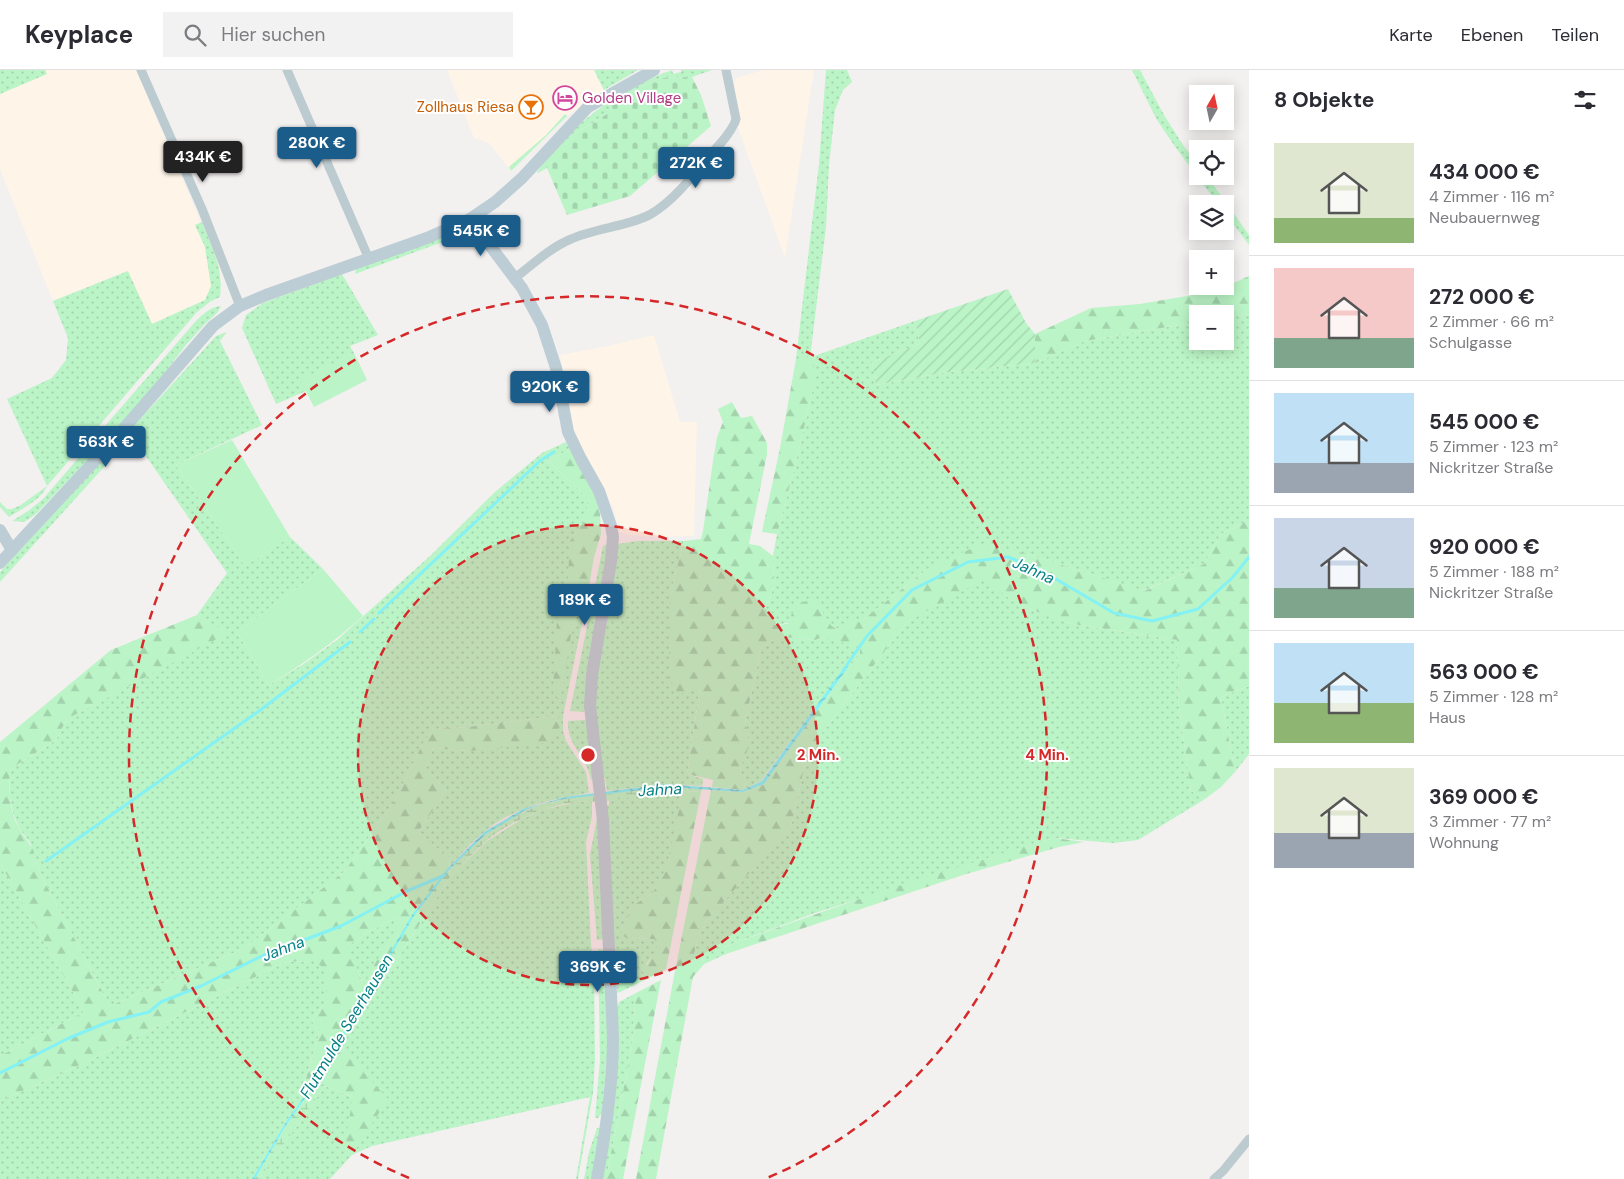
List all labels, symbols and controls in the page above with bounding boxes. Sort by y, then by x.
search box [163,12,513,57]
text: Keyplace [25,19,133,50]
icon: search [181,21,209,49]
text: Hier suchen [221,22,326,47]
text: Karte [1389,23,1433,47]
text: Ebenen [1461,23,1523,47]
text: Teilen [1551,23,1599,47]
hotel icon: Golden Village [552,85,578,111]
north arrow [1189,85,1234,130]
map controls [1189,85,1234,350]
text: 8 Objekte [1274,86,1374,114]
icon: filters [1571,86,1599,114]
place label: Golden Village [582,88,681,108]
bar icon: Zollhaus Riesa [518,94,544,120]
place label: Zollhaus Riesa [417,97,514,117]
pin: 280K € [276,126,358,169]
text: 280K € [288,132,346,153]
pin: 434K € [162,140,244,183]
button: locate [1189,140,1234,185]
text: 434K € [174,146,232,167]
pin: 272K € [655,146,737,189]
text: 272K € [669,152,723,173]
text: 434 000 € [1429,158,1540,186]
icon: home [1314,163,1374,223]
text: 4 Zimmer · 116 m² [1429,186,1555,207]
button: layers [1189,195,1234,240]
text: Neubauernweg [1429,207,1540,228]
pin: 545K € [440,214,522,257]
text: 545K € [452,220,510,241]
button: + [1189,250,1234,295]
text: 272 000 € [1429,283,1535,311]
icon: home [1314,288,1374,348]
button: − [1189,305,1234,350]
text: 2 Zimmer · 66 m² [1429,311,1554,332]
text: Schulgasse [1429,332,1512,353]
pin: 920K € [509,370,591,413]
text: 920K € [521,376,579,397]
text: 545 000 € [1429,408,1540,436]
icon: home [1314,413,1374,473]
pin: 563K € [65,426,147,468]
text: 563K € [78,431,134,452]
text: 5 Zimmer · 123 m² [1429,436,1558,457]
text: Nickritzer Straße [1429,457,1553,478]
text: 920 000 € [1429,533,1540,561]
icon: home [1314,538,1374,598]
water label: Jahna [1009,552,1058,589]
text: 5 Zimmer · 188 m² [1429,561,1559,582]
text: Nickritzer Straße [1429,582,1553,603]
pin: 189K € [544,584,626,626]
text: 189K € [559,589,611,610]
text: 563 000 € [1429,658,1539,686]
icon: home [1314,663,1374,723]
text: 5 Zimmer · 128 m² [1429,686,1558,707]
text: Haus [1429,707,1466,728]
text: 2 Min. [797,745,840,765]
text: 4 Min. [1025,745,1069,765]
centre of rings [579,746,597,764]
water label: Jahna [638,778,683,801]
text: 369 000 € [1429,783,1539,811]
icon: home [1314,788,1374,848]
text: 3 Zimmer · 77 m² [1429,811,1551,832]
text: Wohnung [1429,832,1499,853]
water label: Jahna [259,931,308,966]
water label: Flutmulde Seerhausen [295,950,398,1102]
pin: 369K € [557,950,639,993]
text: 369K € [570,956,626,977]

